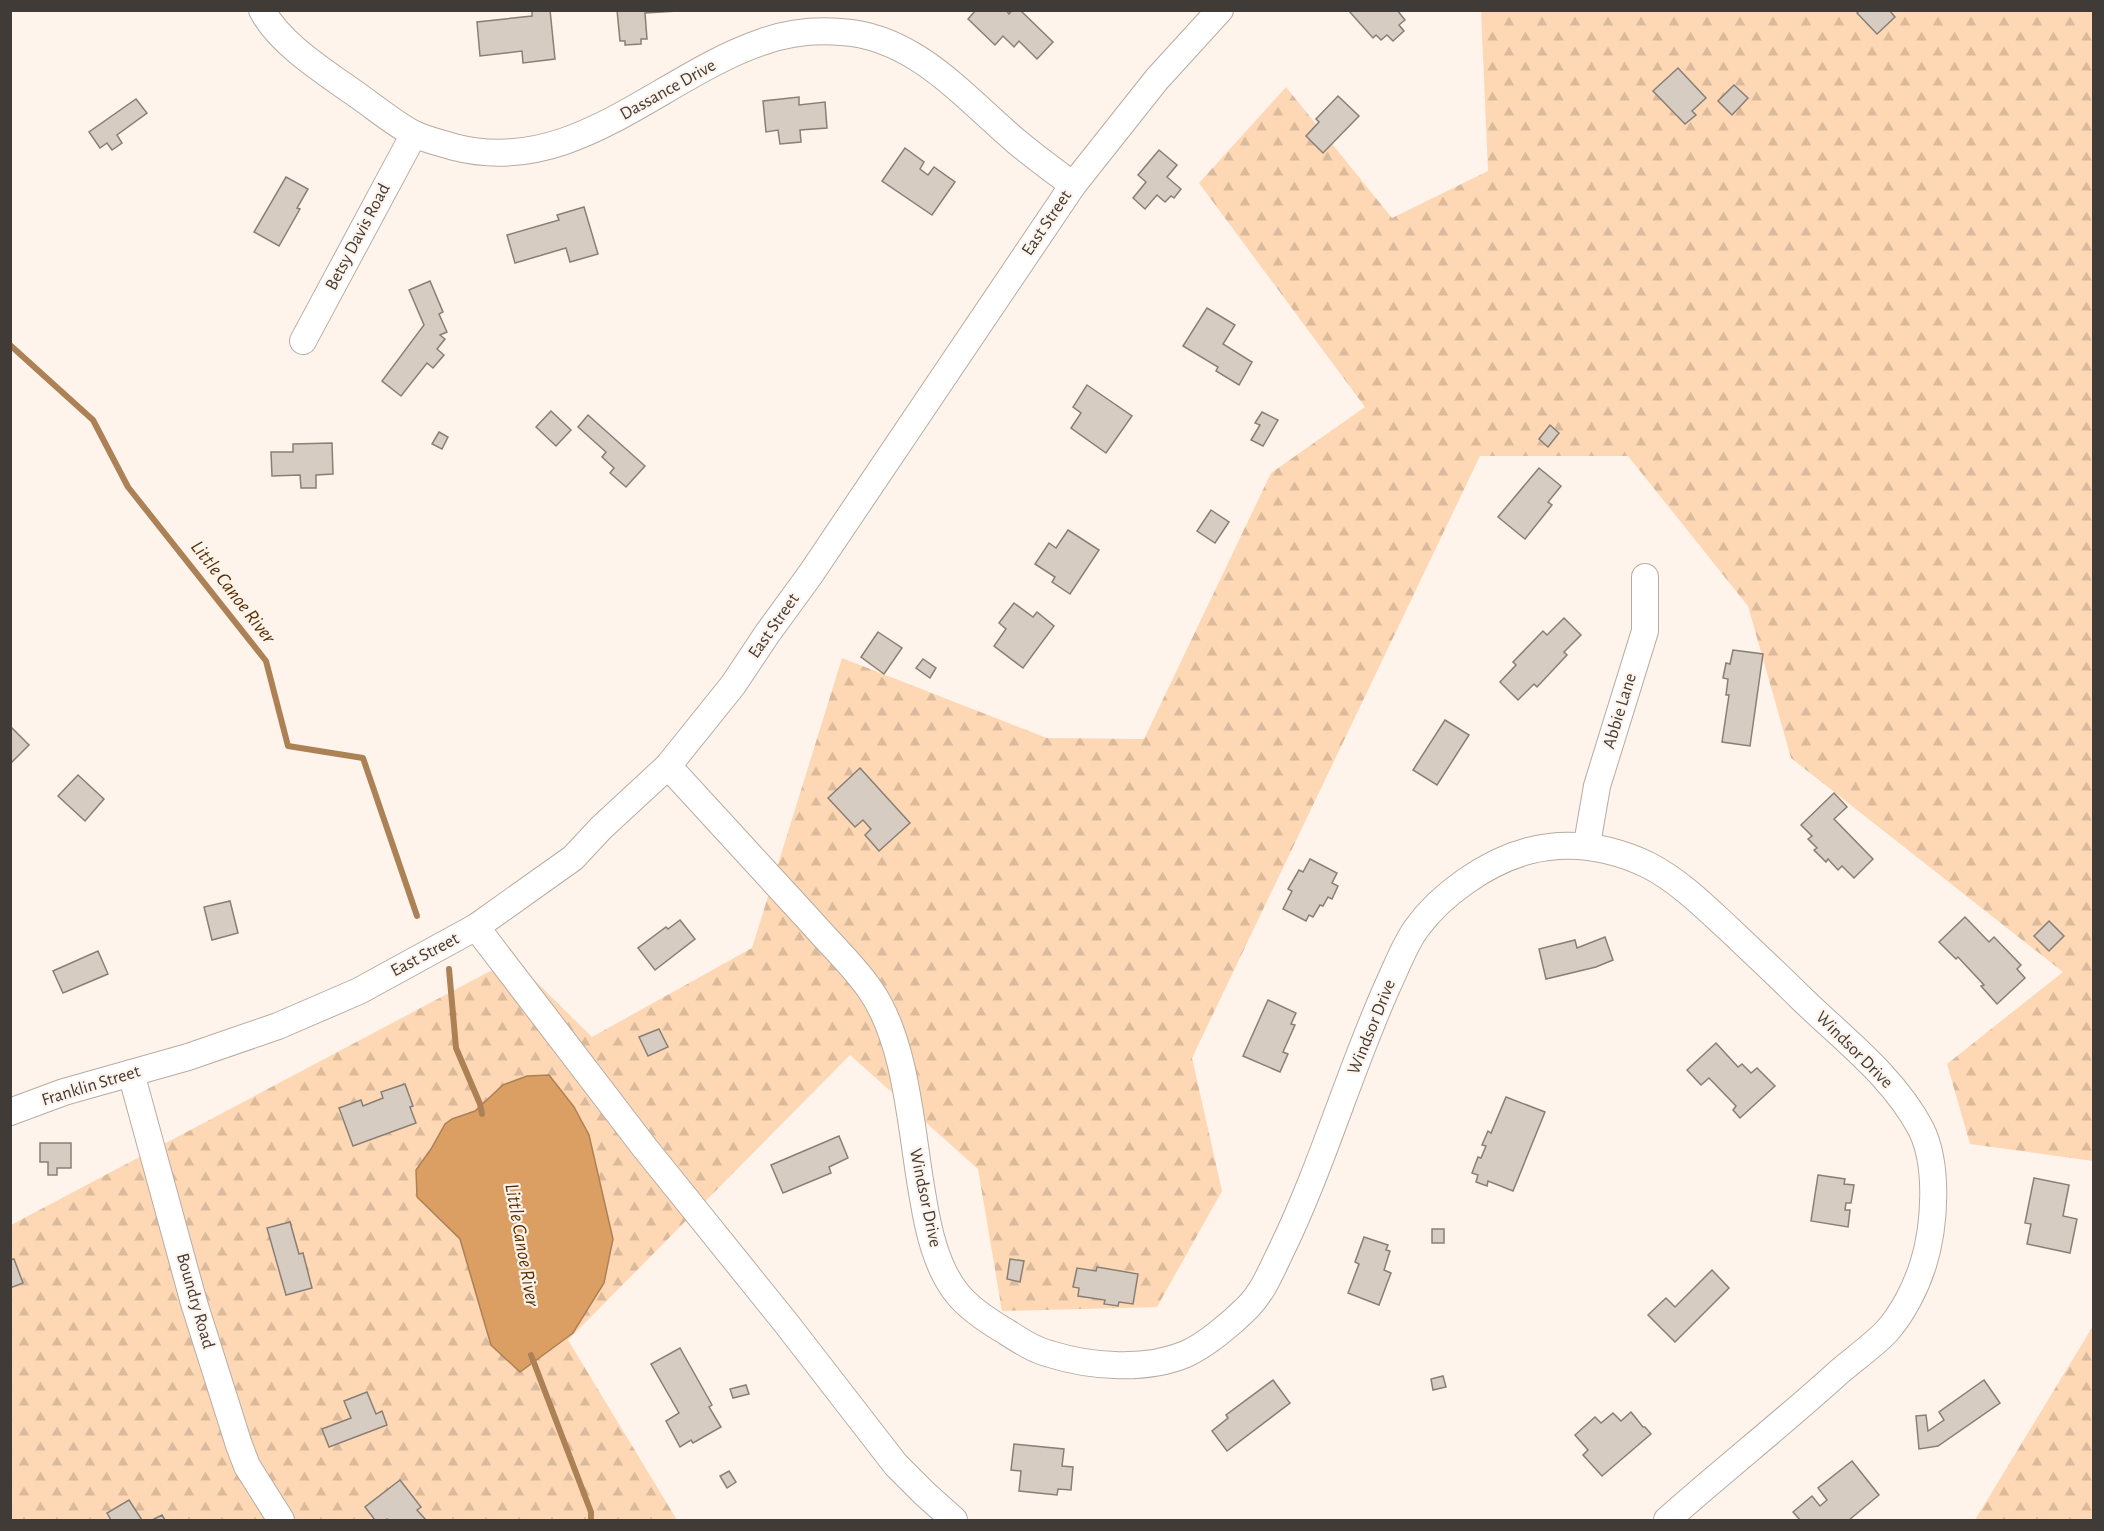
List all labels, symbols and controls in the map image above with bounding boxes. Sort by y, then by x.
street label: Dassance Drive [617,56,719,124]
street label: Betsy Davis Road [322,181,394,293]
street label: East Street [1019,187,1075,259]
water label: Little Canoe River [187,537,279,648]
street label: East Street [745,590,803,662]
street label: Abbie Lane [1600,671,1640,751]
street label: East Street [388,929,462,980]
street label: Windsor Drive [1345,977,1399,1077]
street label: Windsor Drive [1812,1008,1896,1092]
street label: Franklin Street [40,1062,143,1109]
street label: Windsor Drive [906,1147,944,1249]
water label: Little Canoe River [501,1182,543,1308]
street label: Boundry Road [173,1251,217,1351]

